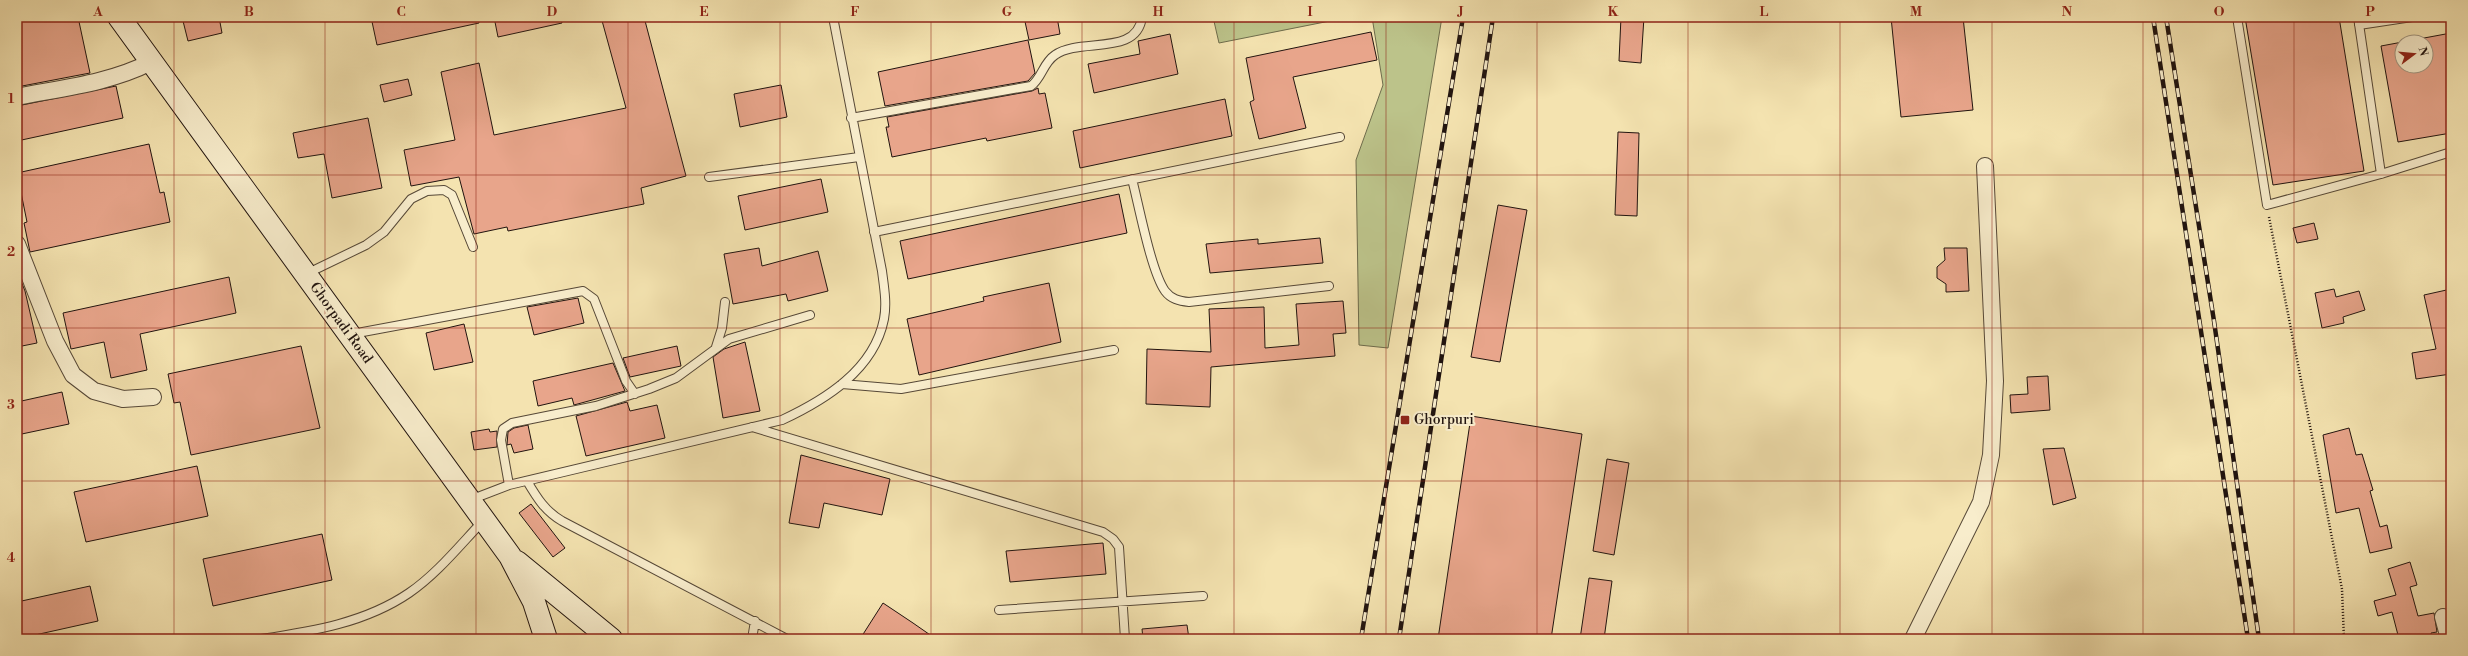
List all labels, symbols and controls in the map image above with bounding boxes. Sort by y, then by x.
text: A [92,4,103,20]
text: B [244,4,254,20]
text: C [396,4,406,20]
text: D [547,4,557,20]
text: E [699,4,709,20]
text: F [850,4,860,20]
text: G [1002,4,1013,20]
text: H [1153,4,1164,20]
text: I [1307,4,1313,20]
text: J [1456,4,1464,20]
text: K [1608,4,1619,20]
text: L [1760,4,1769,20]
text: M [1910,4,1922,20]
text: N [2062,4,2073,20]
text: O [2214,4,2225,20]
text: P [2365,4,2375,20]
north arrow [2394,34,2434,74]
text: N [2415,45,2431,58]
text: 1 [8,91,15,107]
text: 2 [7,244,15,260]
street label: Ghorpadi Road [305,279,377,367]
text: 3 [7,397,15,413]
place label: Ghorpuri [1414,411,1474,429]
marker: Ghorpuri [1399,414,1411,426]
text: 4 [7,550,16,566]

